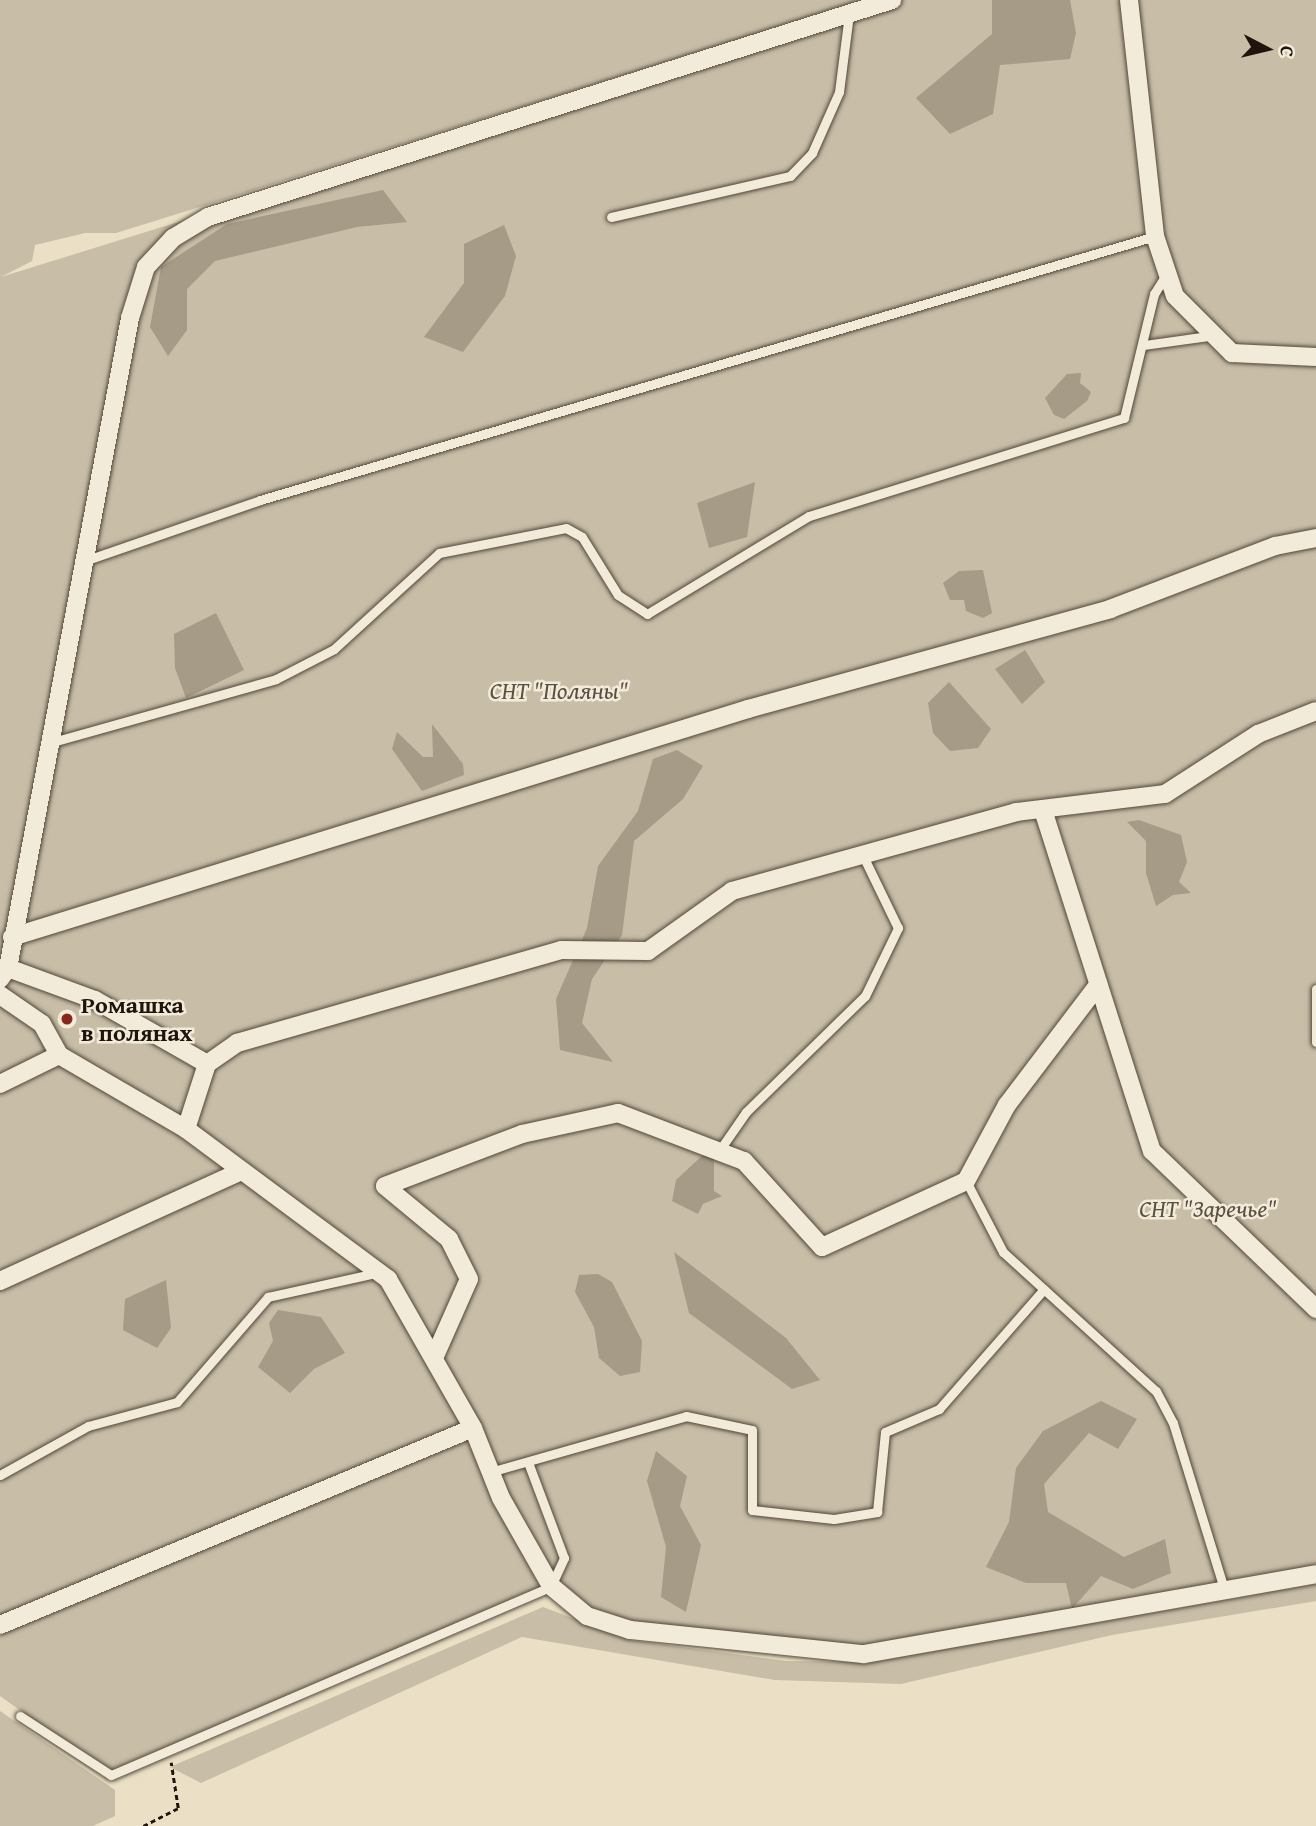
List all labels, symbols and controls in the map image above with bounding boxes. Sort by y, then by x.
north arrow [1232,14,1302,84]
text: С [1273,45,1302,59]
park label: СНТ "Поляны" [490,677,628,705]
place label: Ромашка в полянах [81,991,192,1047]
marker: Ромашка в полянах [59,1011,75,1027]
park label: СНТ "Заречье" [1139,1195,1277,1223]

